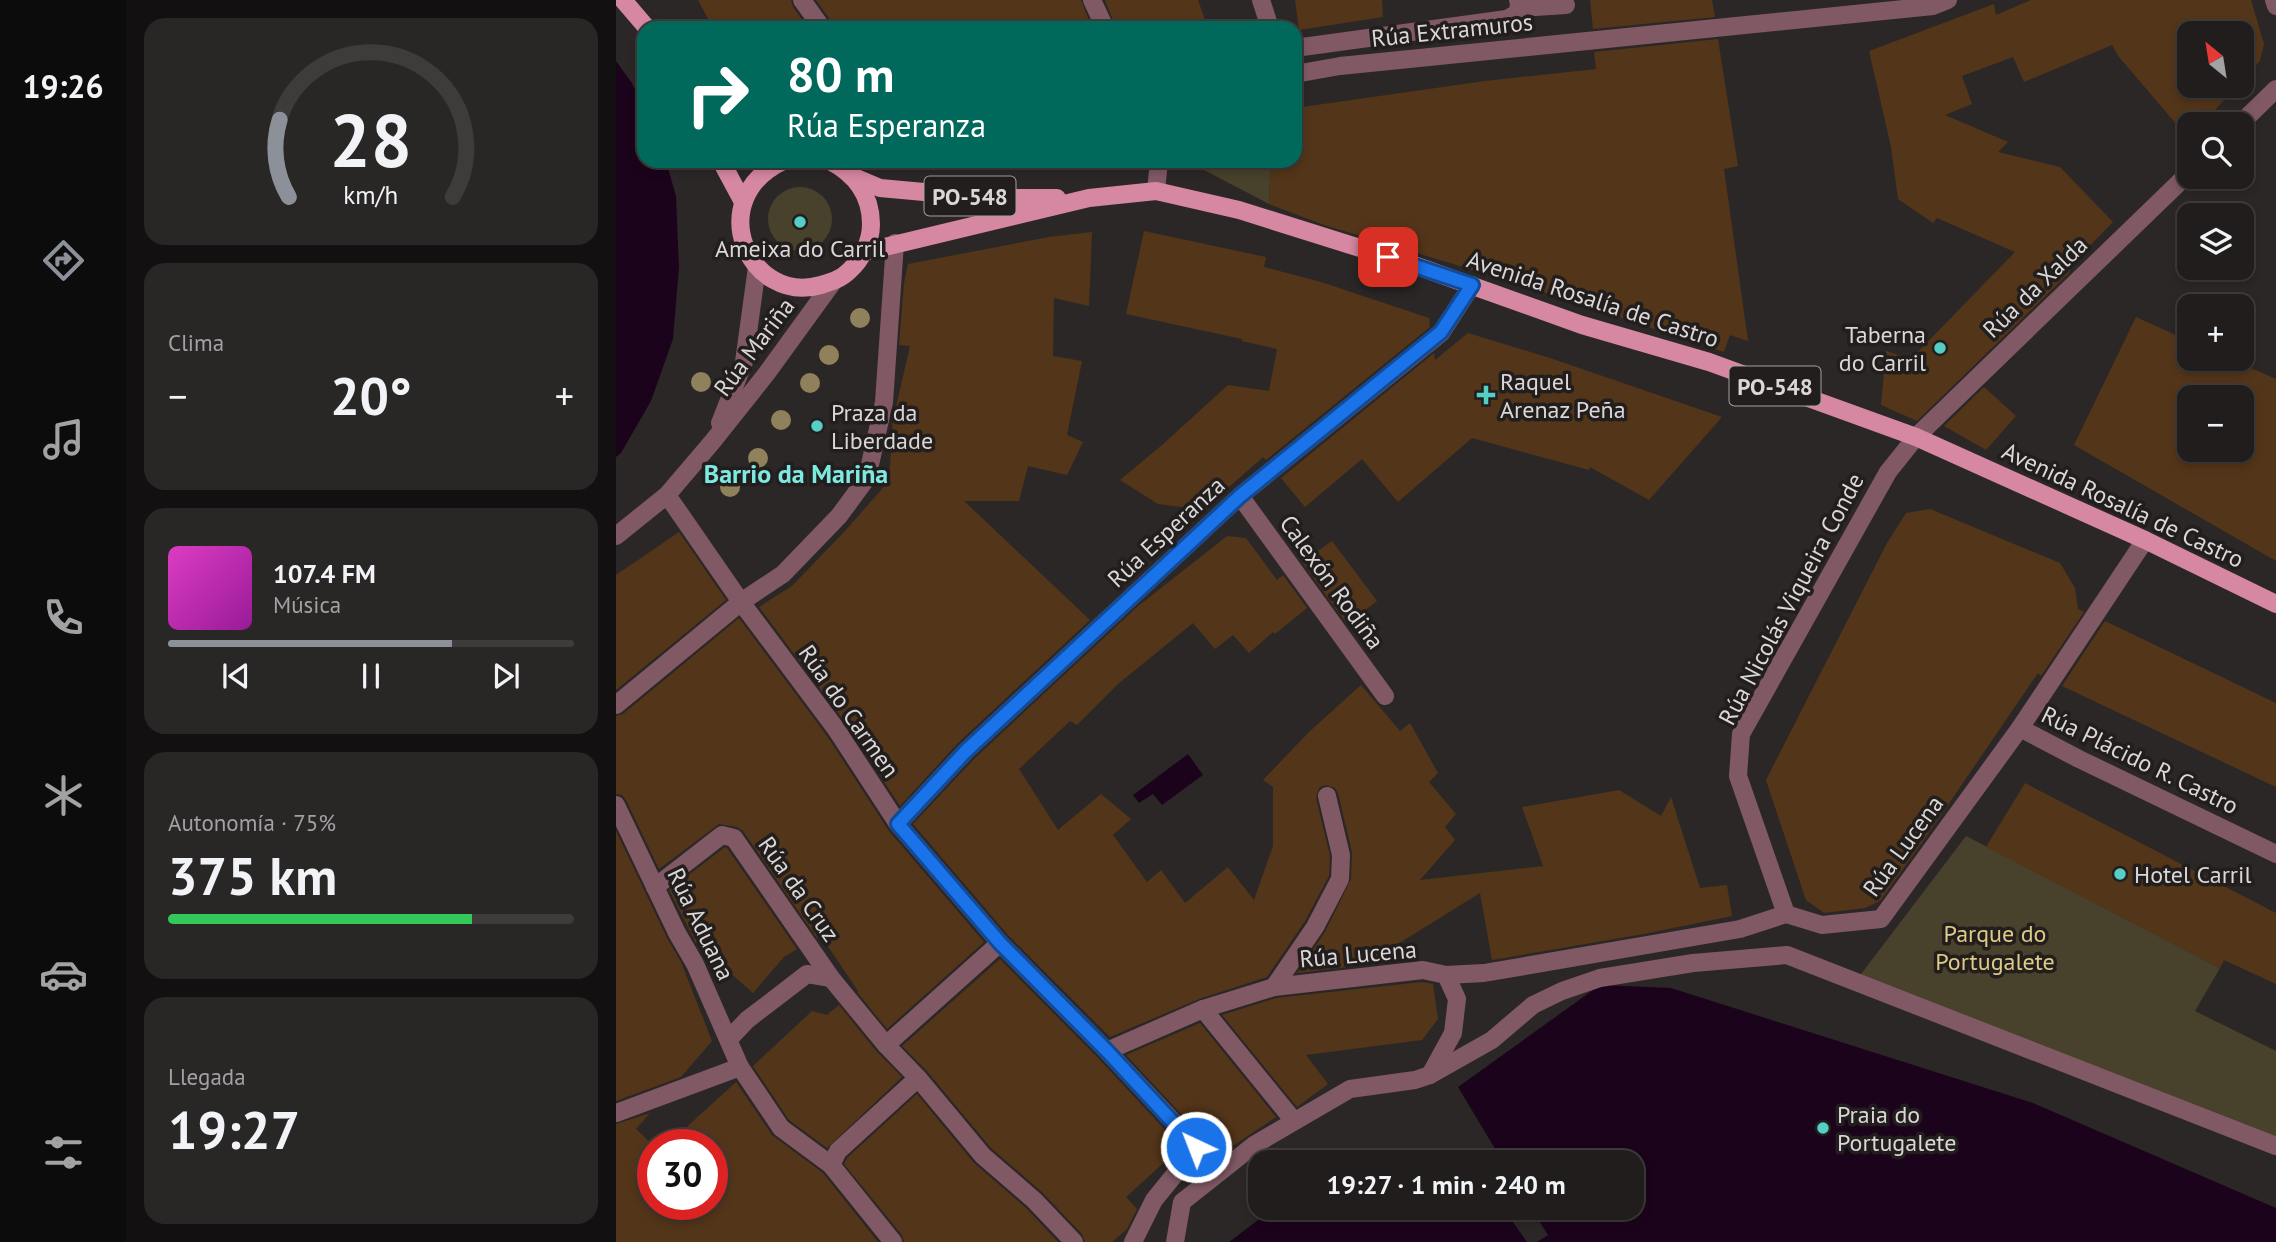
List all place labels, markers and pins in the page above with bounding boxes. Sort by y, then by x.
marker: Ameixa do Carril [792,214,808,230]
pin [1358,227,1418,287]
place label: Ameixa do Carril [715,233,885,264]
place label: Taberna do Carril [1839,319,1926,378]
marker: Taberna do Carril [1932,340,1948,356]
place label: Raquel Arenaz Peña [1500,366,1626,425]
marker: Raquel Arenaz Peña [1478,387,1494,403]
place label: Praza da Liberdade [831,397,933,456]
marker: Praza da Liberdade [809,418,825,434]
place label: Hotel Carril [2134,859,2251,890]
marker: Hotel Carril [2112,866,2128,882]
place label: Praia do Portugalete [1837,1099,1956,1158]
marker: Praia do Portugalete [1815,1120,1831,1136]

